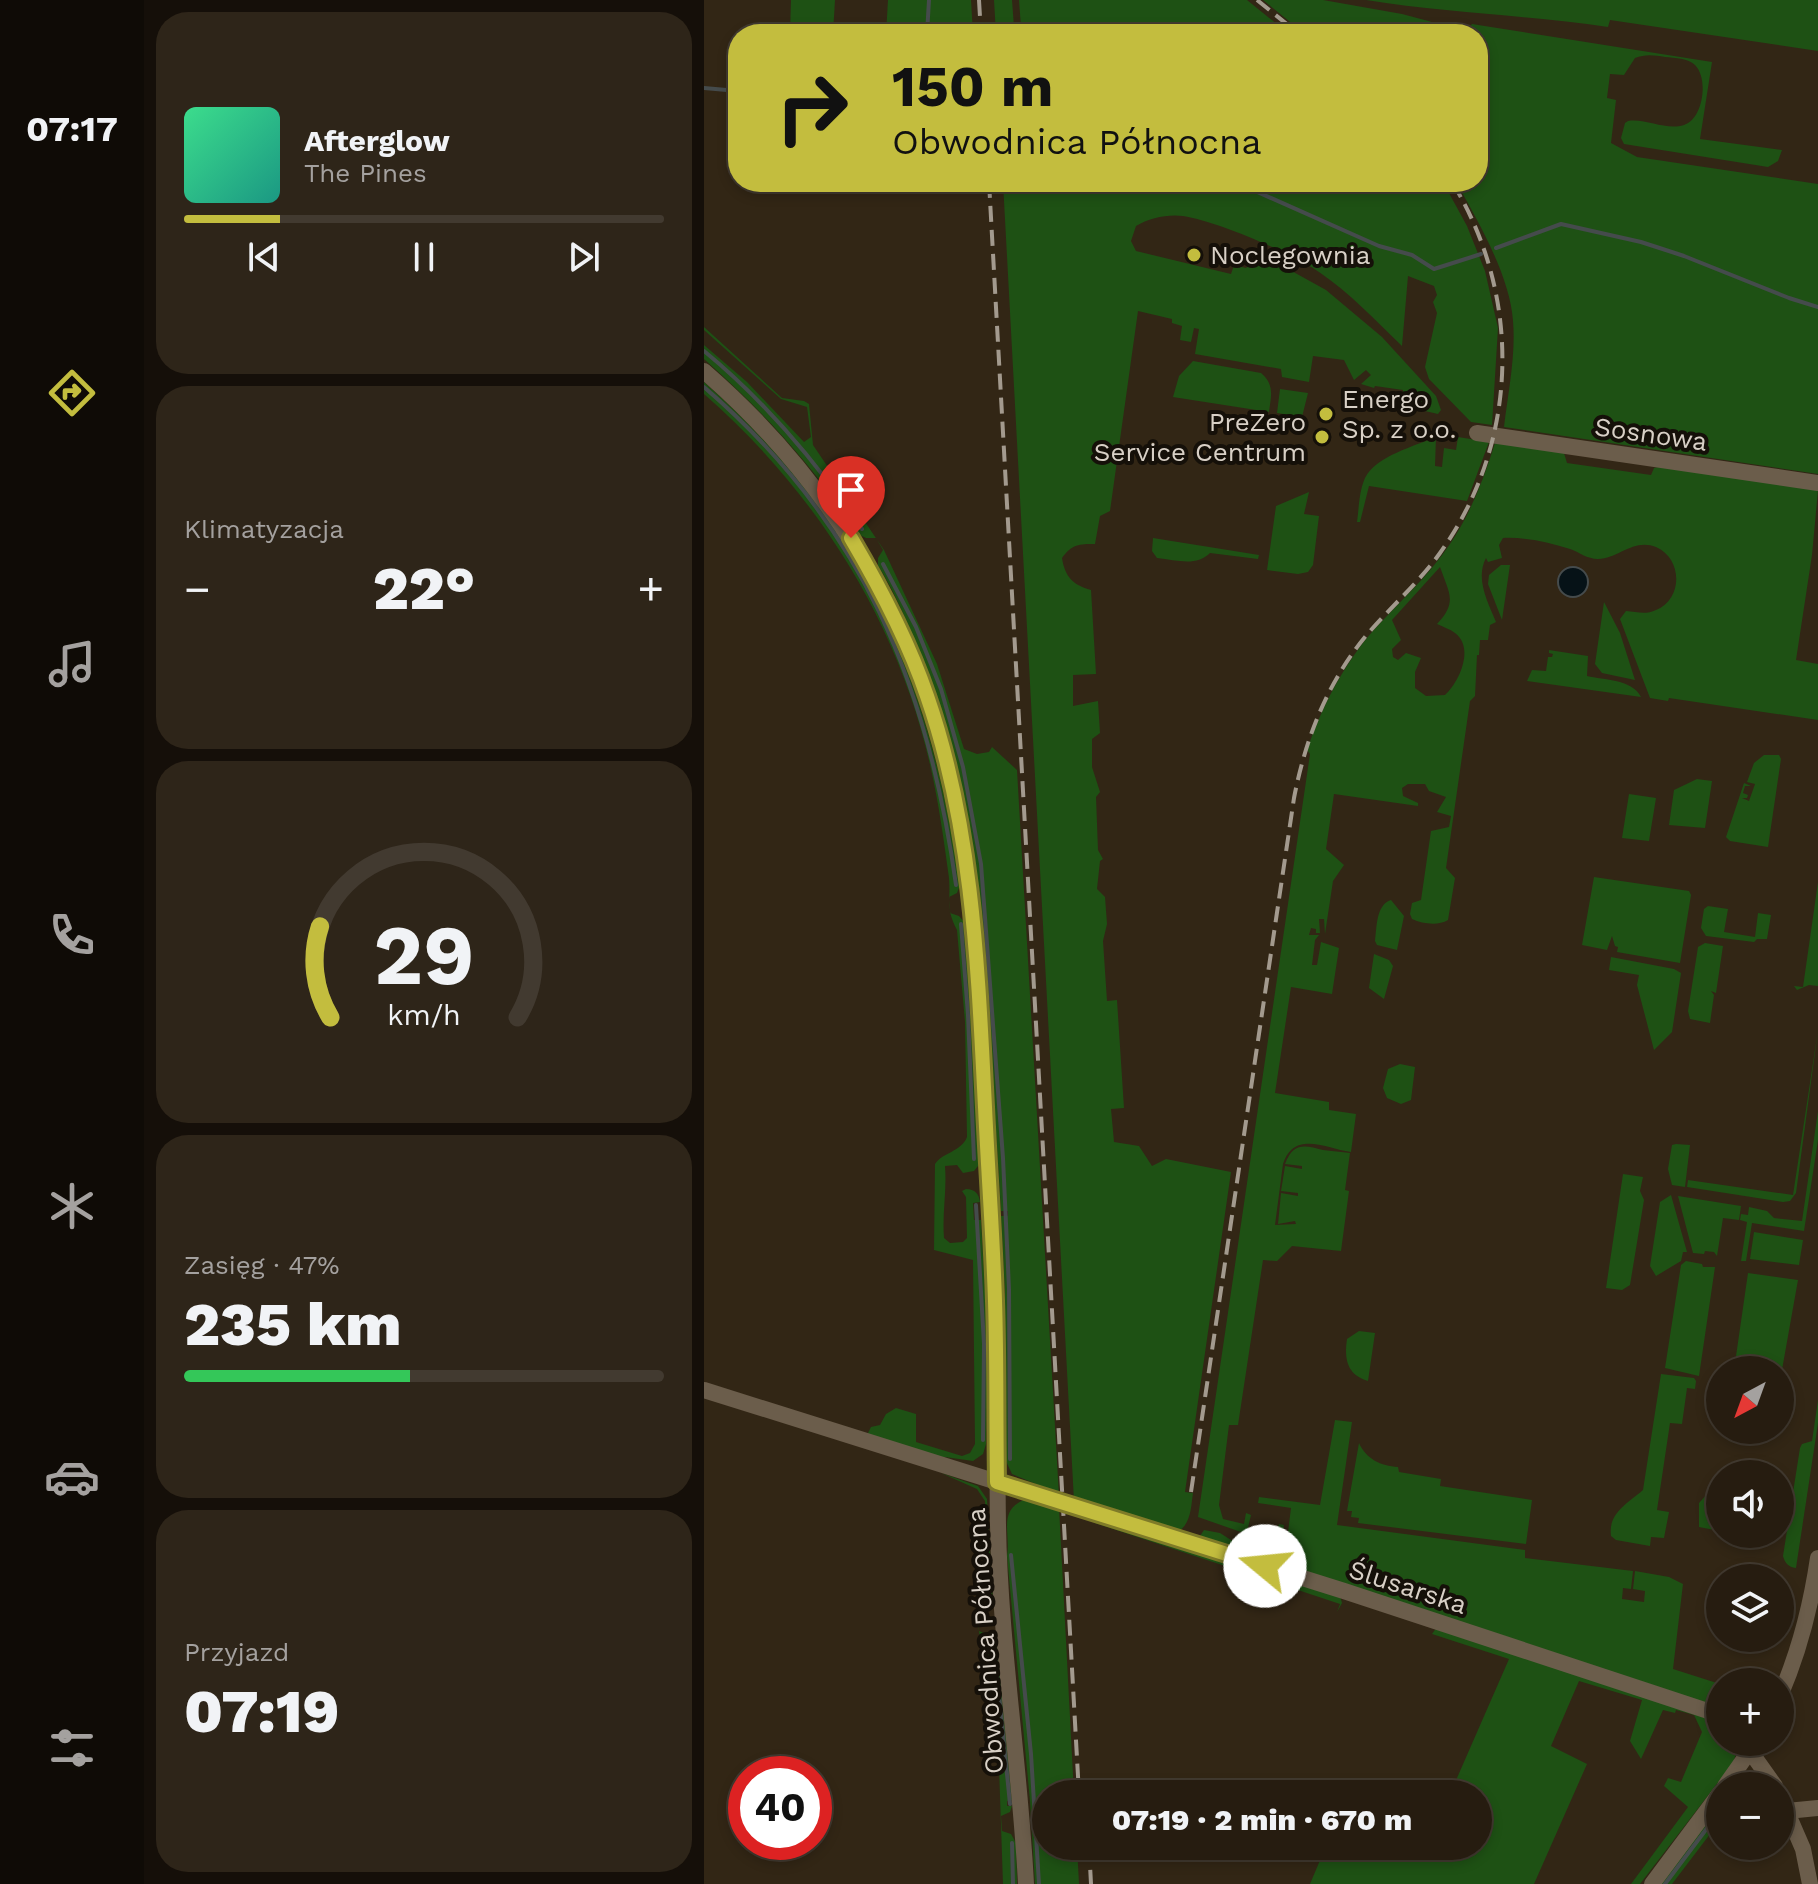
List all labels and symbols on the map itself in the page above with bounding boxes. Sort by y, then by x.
place label: Noclegownia [1210,240,1371,270]
marker: Noclegownia [1185,246,1203,264]
place label: Energo Sp. z o.o. [1342,384,1456,444]
marker: Energo Sp. z o.o. [1317,405,1335,423]
place label: PreZero Service Centrum [1094,407,1306,467]
street label: Sosnowa [1593,411,1710,457]
marker: PreZero Service Centrum [1313,428,1331,446]
pin [817,456,885,538]
north arrow [1706,1356,1794,1444]
street label: Obwodnica Północna [961,1507,1009,1775]
position arrow [1223,1524,1307,1608]
street label: Ślusarska [1345,1554,1471,1620]
speed limit sign: 40 [728,1756,832,1860]

